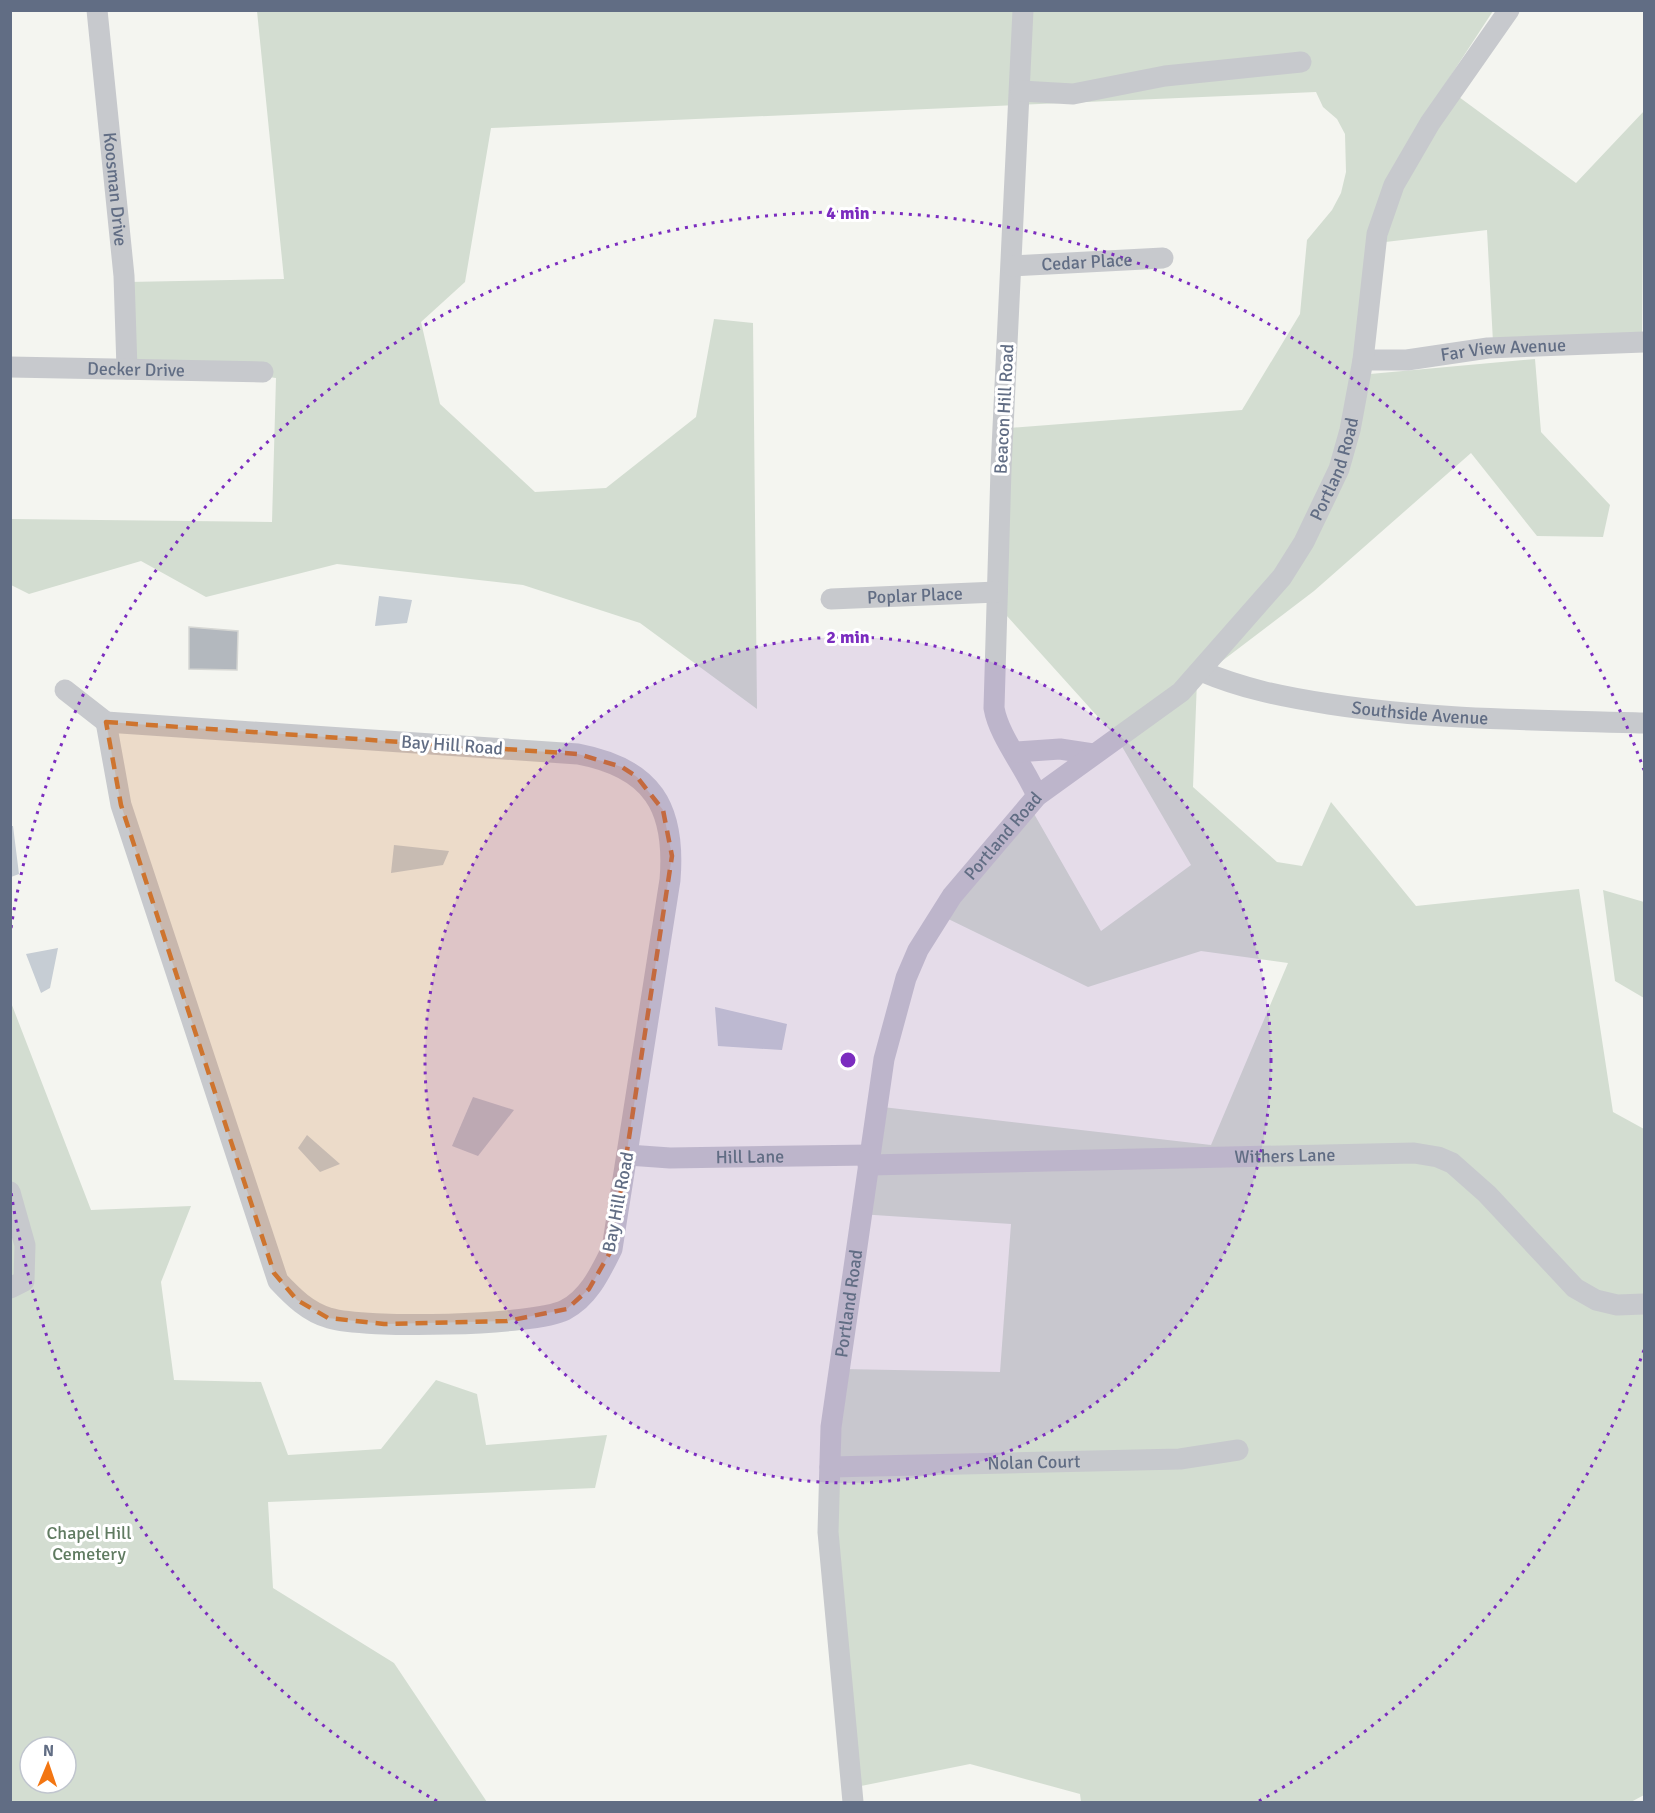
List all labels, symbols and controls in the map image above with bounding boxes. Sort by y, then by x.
street label: Koosman Drive [98,131,132,247]
text: 4 min [826,202,870,224]
street label: Cedar Place [1041,249,1133,275]
street label: Far View Avenue [1439,334,1566,366]
street label: Beacon Hill Road [990,343,1018,475]
street label: Decker Drive [87,358,185,381]
street label: Portland Road [1305,416,1363,524]
street label: Poplar Place [867,582,963,608]
text: 2 min [826,626,870,648]
street label: Southside Avenue [1350,696,1489,729]
street label: Bay Hill Road [400,730,504,760]
street label: Portland Road [959,787,1047,885]
centre of rings [838,1050,858,1070]
street label: Withers Lane [1234,1144,1336,1168]
street label: Hill Lane [715,1145,784,1168]
street label: Bay Hill Road [597,1150,639,1254]
street label: Portland Road [830,1248,867,1359]
street label: Nolan Court [987,1450,1081,1474]
park label: Chapel Hill Cemetery [47,1522,131,1565]
north arrow [18,1735,78,1795]
text: N [43,1741,54,1761]

